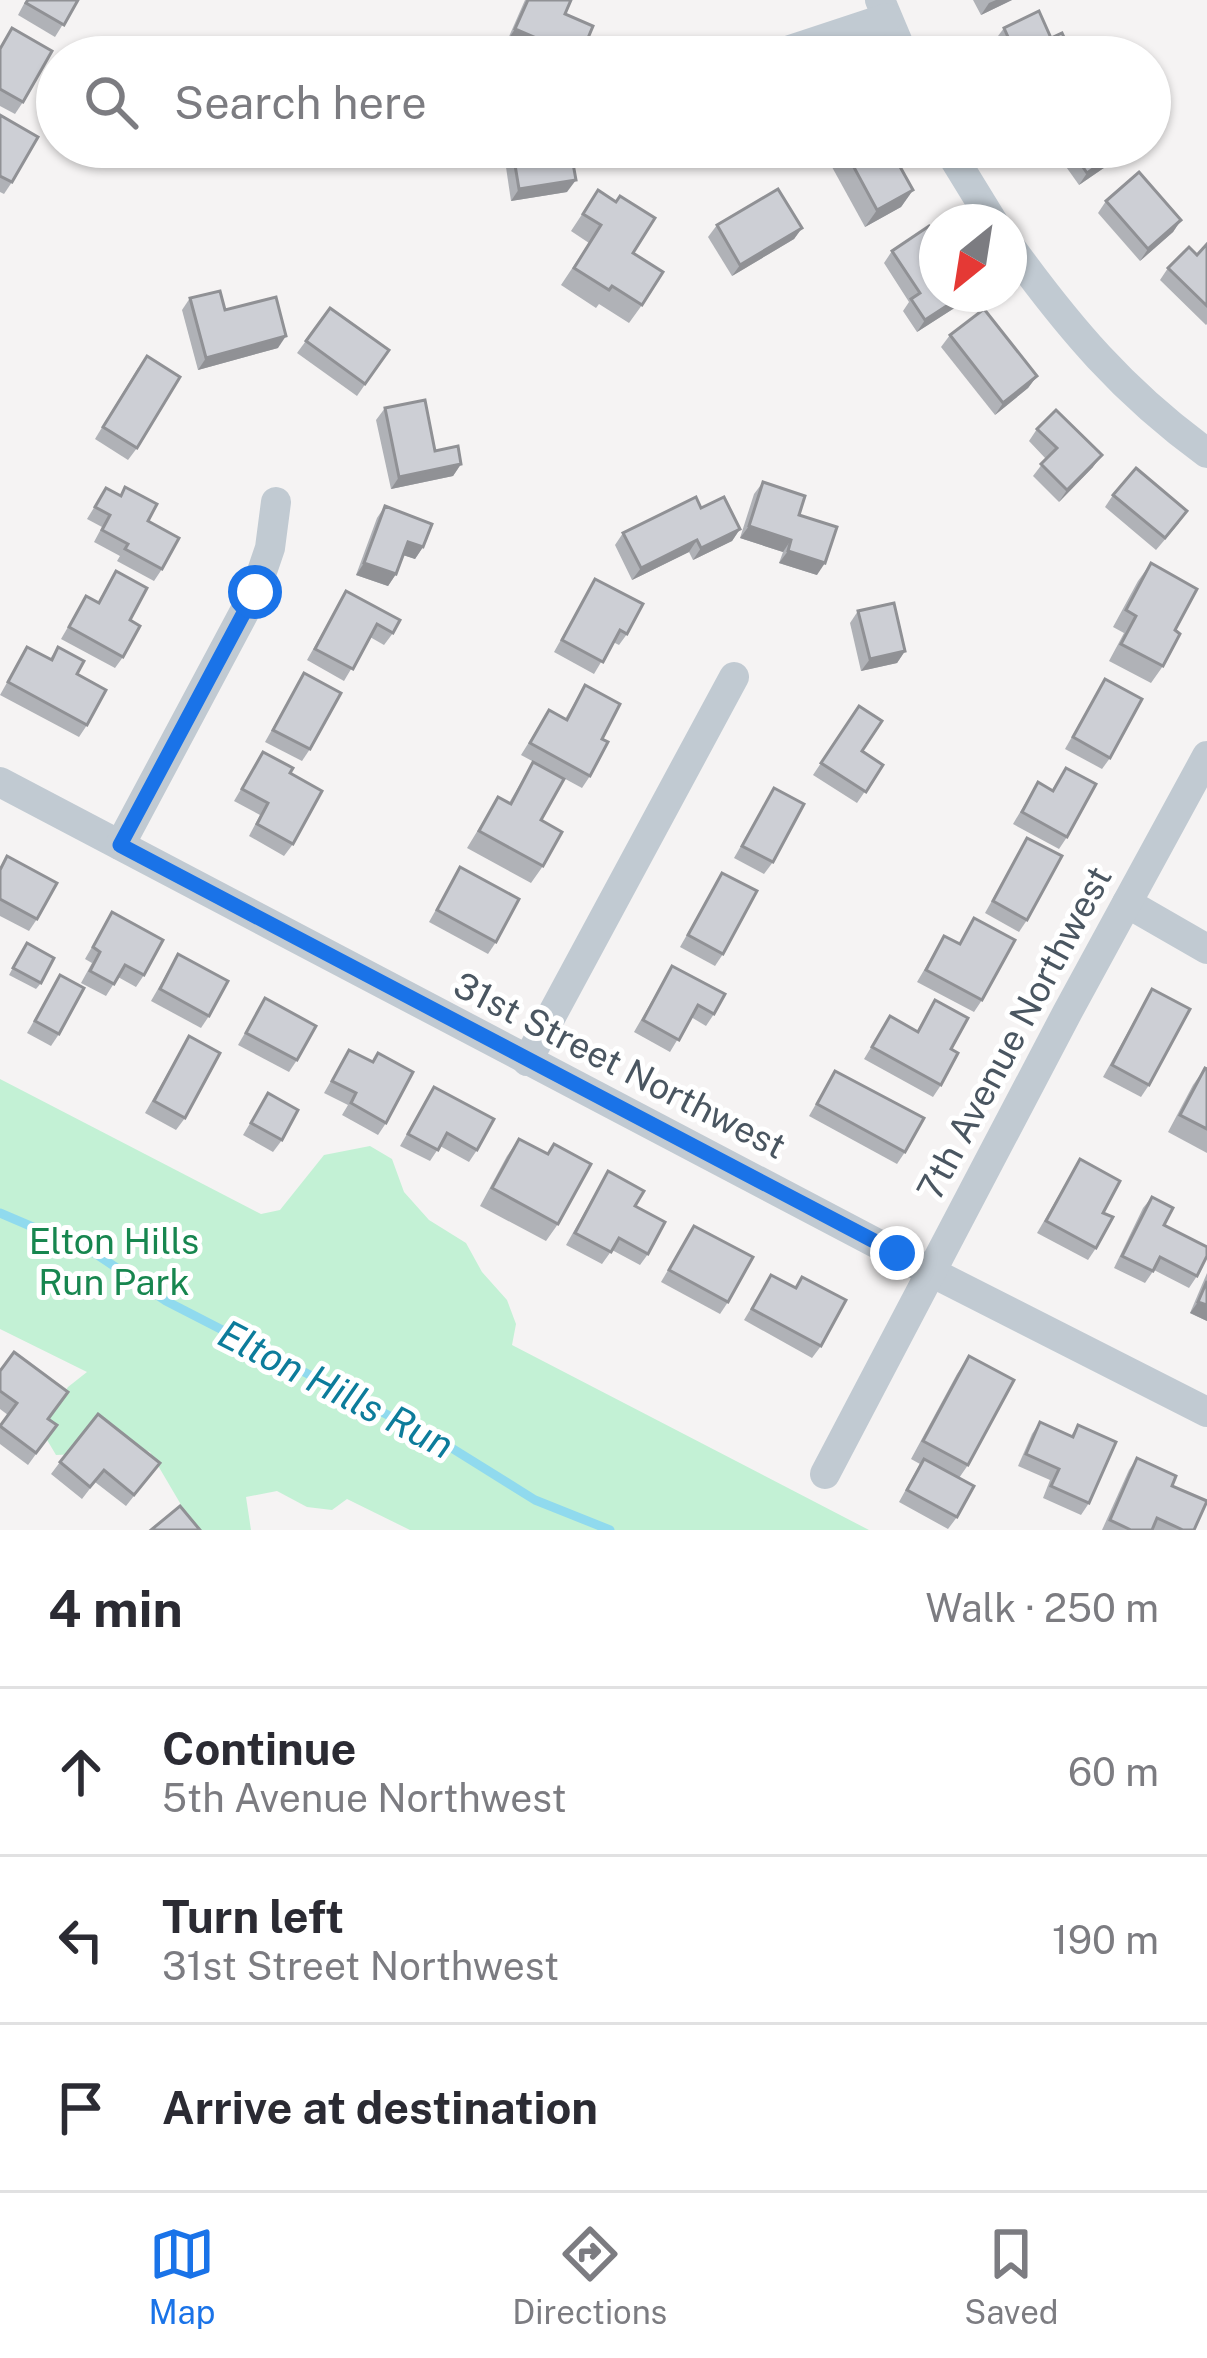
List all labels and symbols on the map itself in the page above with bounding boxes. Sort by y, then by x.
north arrow [919,204,1027,312]
route start [228,565,282,619]
street label: 7th Avenue Northwest [908,859,1120,1207]
street label: 31st Street Northwest [447,963,793,1167]
park label: Elton Hills Run Park [29,1220,199,1303]
route end [870,1226,924,1280]
water label: Elton Hills Run [211,1310,461,1468]

